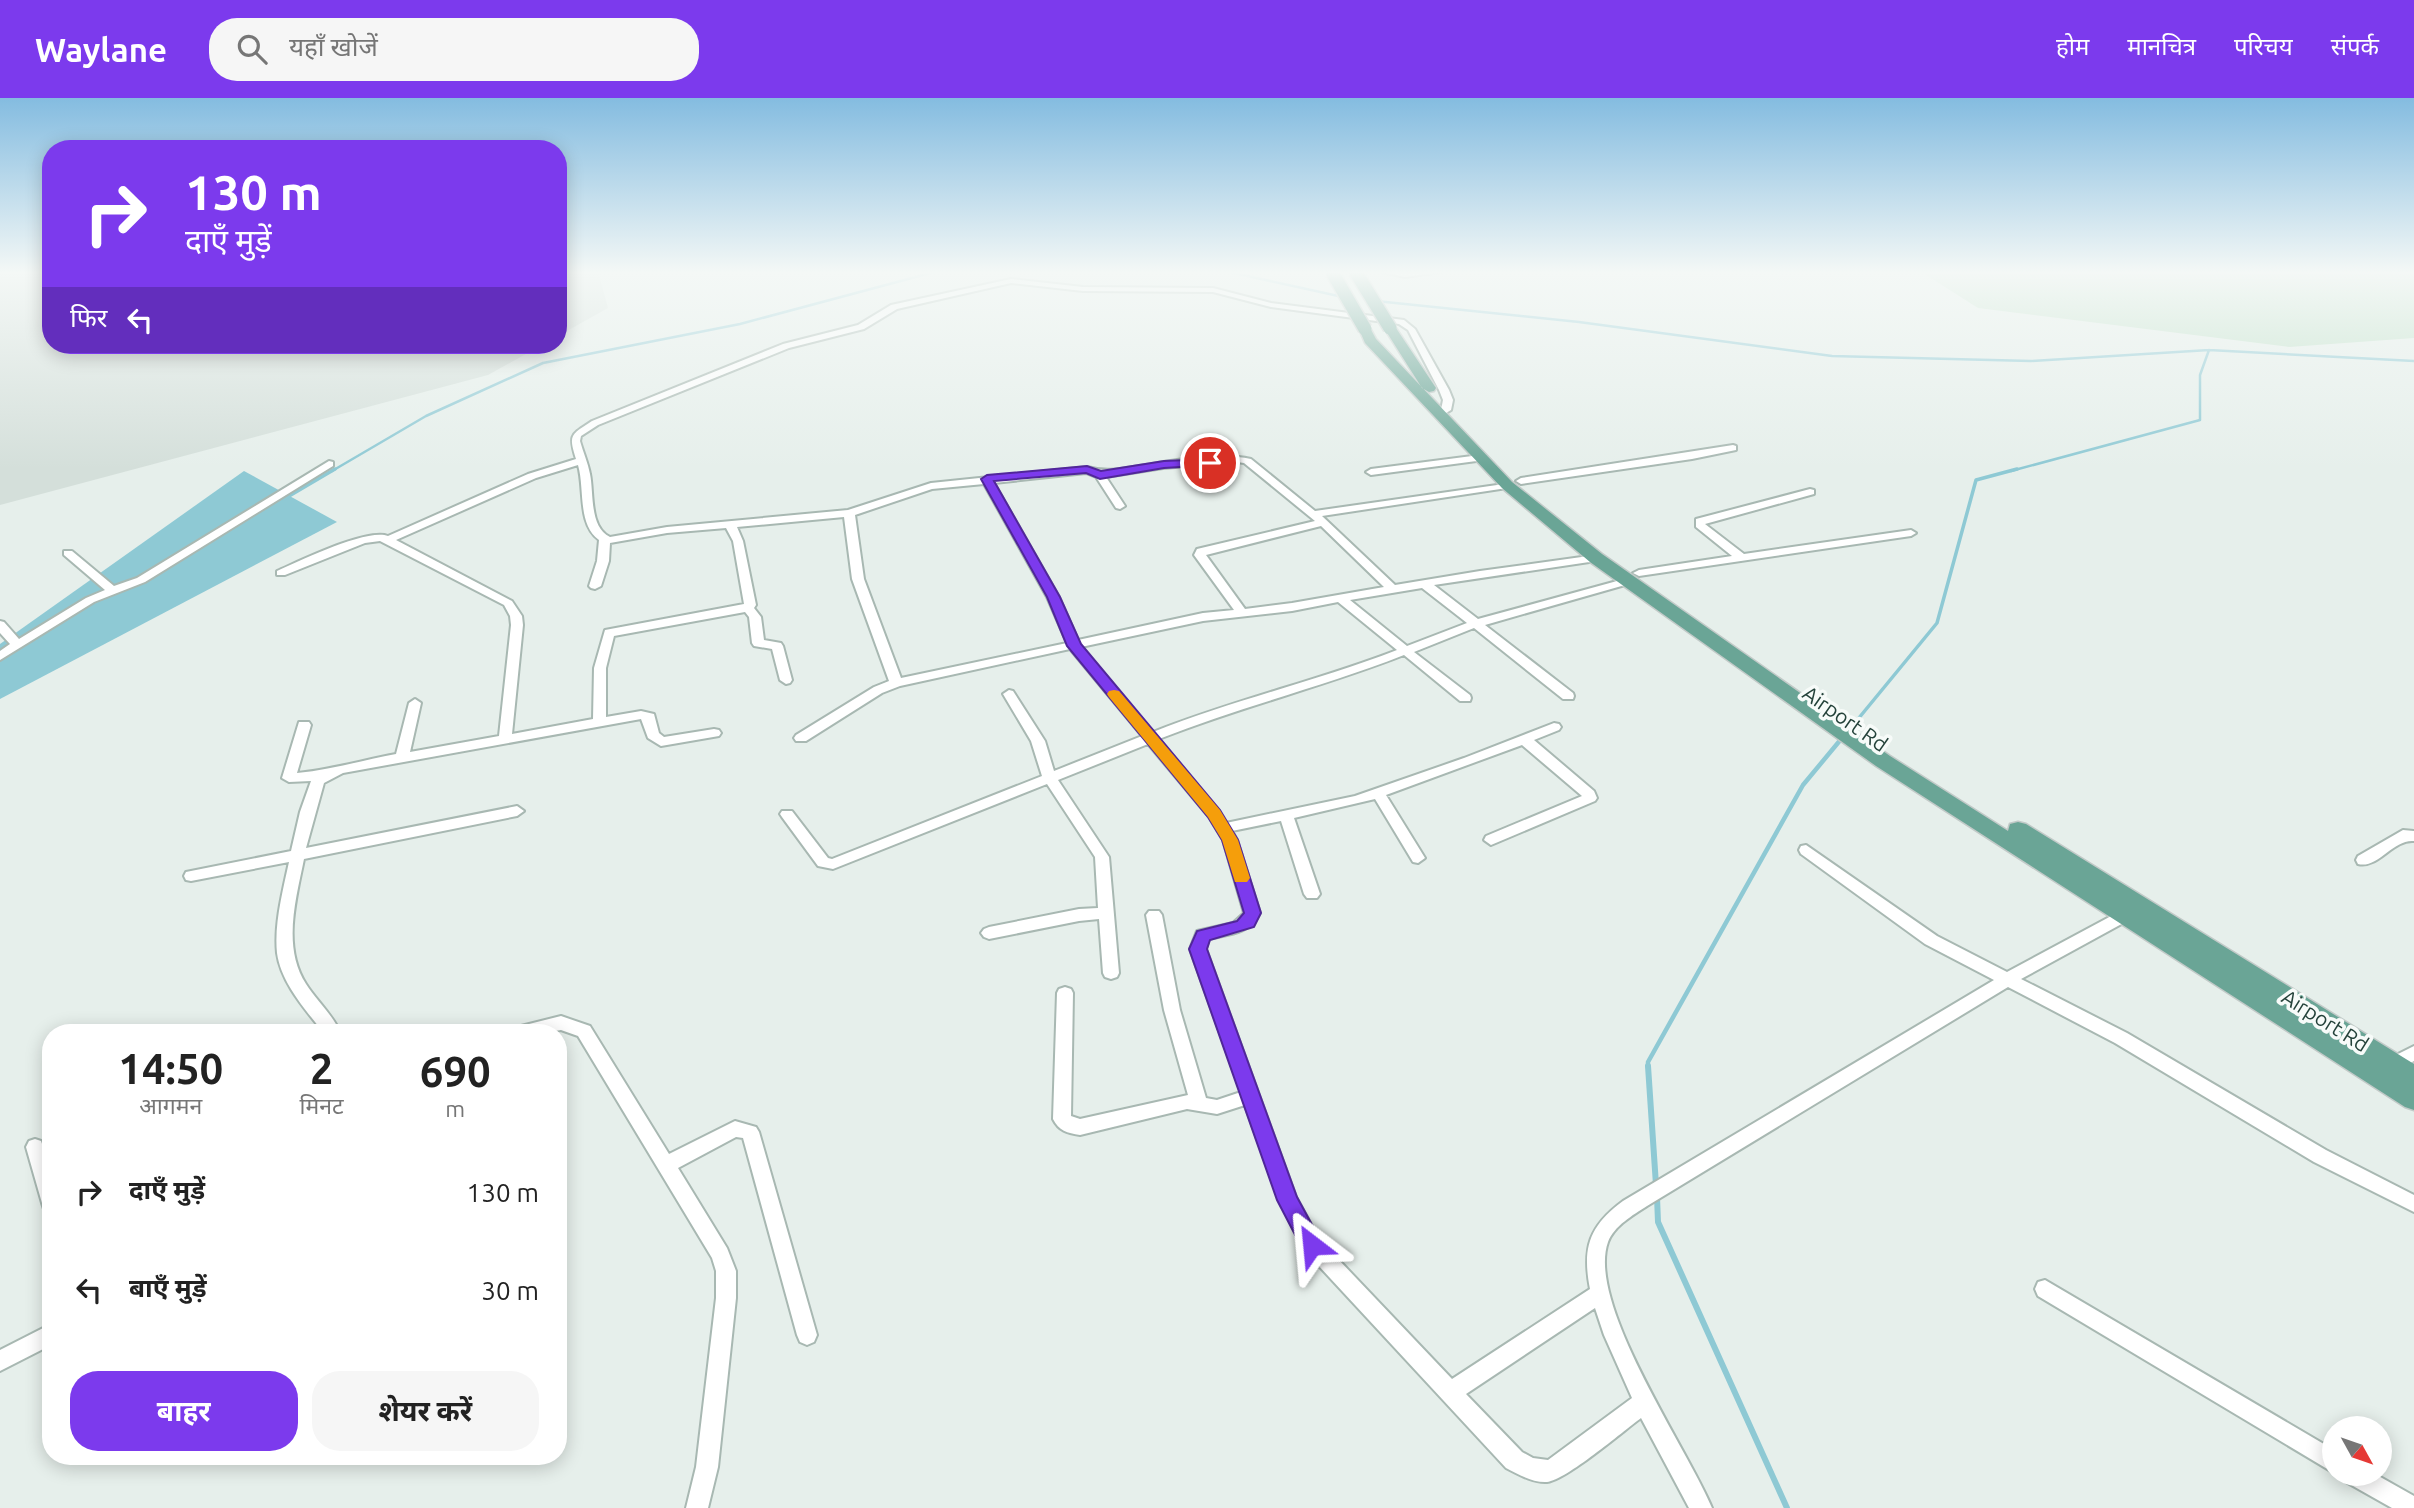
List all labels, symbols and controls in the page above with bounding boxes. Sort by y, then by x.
search box [209,18,699,81]
icon: search [233,30,271,68]
text: Waylane [35,31,167,68]
text: यहाँ खोजें [289,32,378,61]
text: होम [2056,33,2089,60]
text: मानचित्र [2127,33,2196,60]
text: परिचय [2234,33,2293,60]
text: संपर्क [2331,33,2379,60]
text: 130 m [185,164,322,219]
icon: right [70,168,161,259]
text: दाएँ मुड़ें [185,222,272,258]
icon: left [121,301,159,339]
text: फिर [70,303,107,332]
pin [1180,433,1240,493]
icon: arrive [1191,444,1229,482]
street label: Airport Rd [1799,680,1892,756]
street label: Airport Rd [2278,984,2373,1056]
text: 14:50 [118,1045,223,1092]
text: 2 [310,1045,333,1092]
text: 690 [420,1048,491,1095]
text: आगमन [139,1093,202,1118]
text: मिनट [299,1093,344,1118]
text: m [445,1096,465,1121]
icon: right [70,1173,108,1211]
text: दाएँ मुड़ें [129,1175,205,1204]
text: 130 m [467,1178,539,1207]
position arrow [1275,1208,1349,1282]
icon: left [70,1271,108,1309]
text: बाएँ मुड़ें [129,1273,206,1302]
text: 30 m [481,1276,539,1305]
button: बाहर [70,1371,298,1451]
button: शेयर करें [312,1371,539,1451]
north arrow [2322,1416,2392,1486]
map controls [2322,1416,2392,1486]

